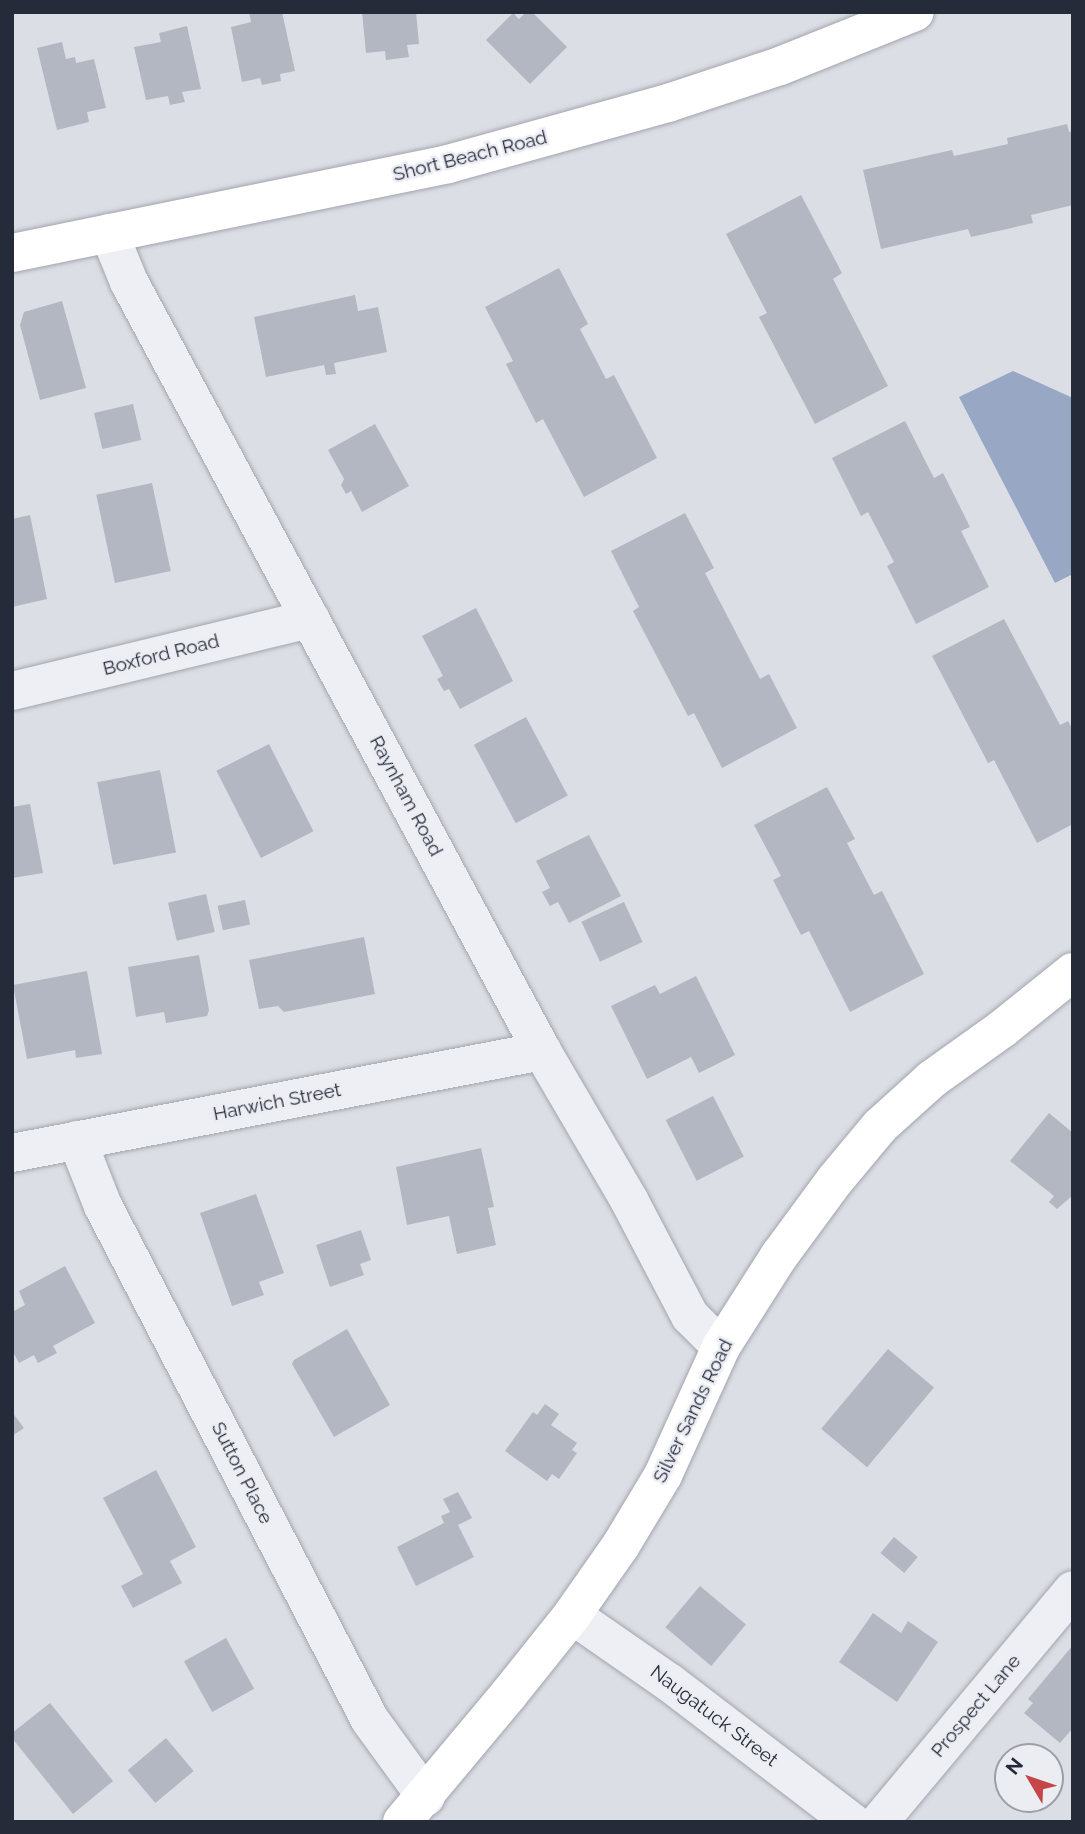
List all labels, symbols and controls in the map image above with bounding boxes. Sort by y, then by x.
street label: Short Beach Road [391,126,549,186]
street label: Boxford Road [101,630,221,680]
street label: Raynham Road [365,732,447,860]
street label: Harwich Street [211,1078,343,1126]
street label: Silver Sands Road [648,1335,738,1487]
street label: Sutton Place [207,1418,277,1528]
street label: Prospect Lane [927,1650,1025,1762]
street label: Naugatuck Street [646,1661,782,1771]
north arrow [994,1743,1064,1813]
text: N [1001,1753,1027,1779]

